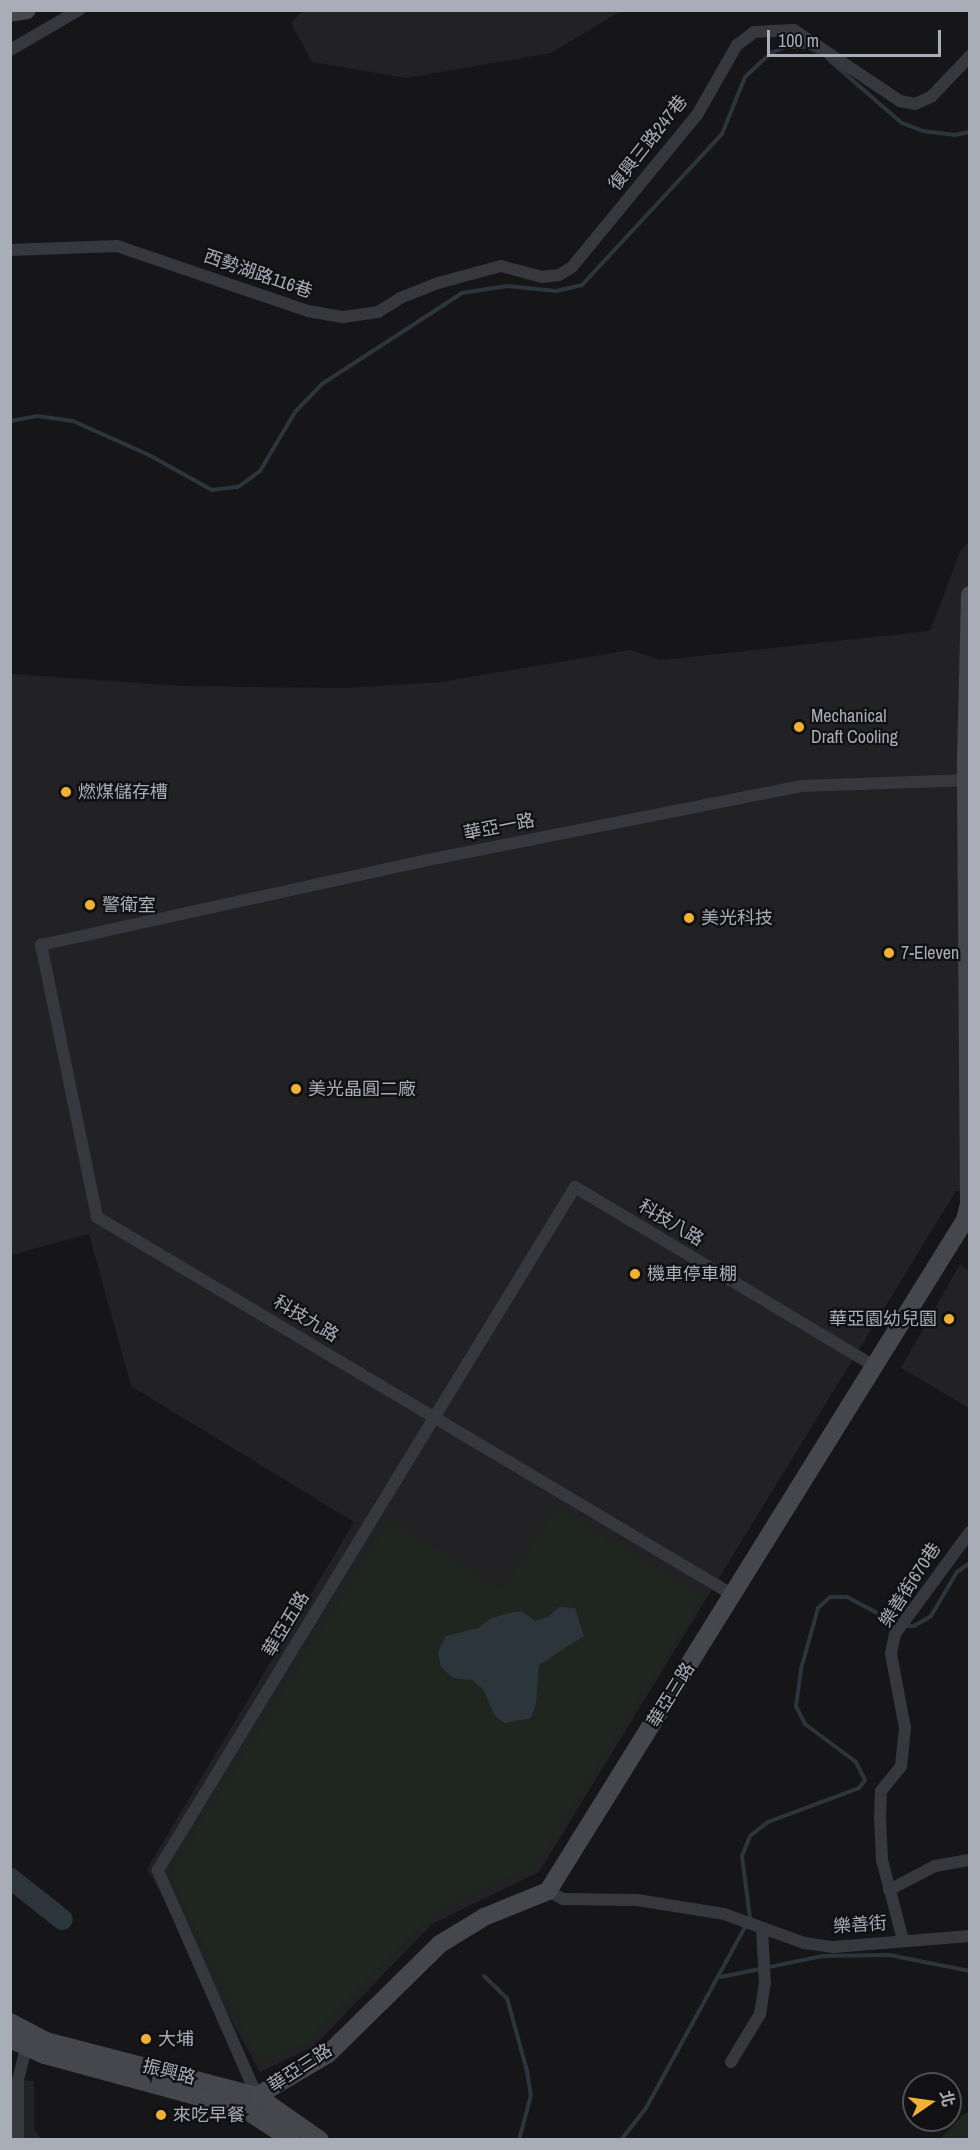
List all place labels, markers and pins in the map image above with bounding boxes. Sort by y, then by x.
place label: Mechanical Draft Cooling [811,706,898,748]
marker: Mechanical Draft Cooling [792,720,806,734]
place label: 燃煤儲存槽 [78,781,168,803]
marker: 燃煤儲存槽 [59,785,73,799]
place label: 警衛室 [102,894,156,916]
marker: 警衛室 [83,898,97,912]
place label: 美光科技 [701,907,773,929]
marker: 美光科技 [682,911,696,925]
place label: 7-Eleven [901,942,959,964]
marker: 7-Eleven [882,946,896,960]
place label: 美光晶圓二廠 [308,1078,416,1100]
marker: 美光晶圓二廠 [289,1082,303,1096]
place label: 機車停車棚 [647,1263,737,1285]
marker: 機車停車棚 [628,1267,642,1281]
place label: 華亞園幼兒園 [829,1308,937,1330]
marker: 華亞園幼兒園 [942,1312,956,1326]
place label: 大埔 [158,2028,194,2050]
marker: 大埔 [139,2032,153,2046]
place label: 來吃早餐 [173,2104,245,2126]
marker: 來吃早餐 [154,2108,168,2122]

